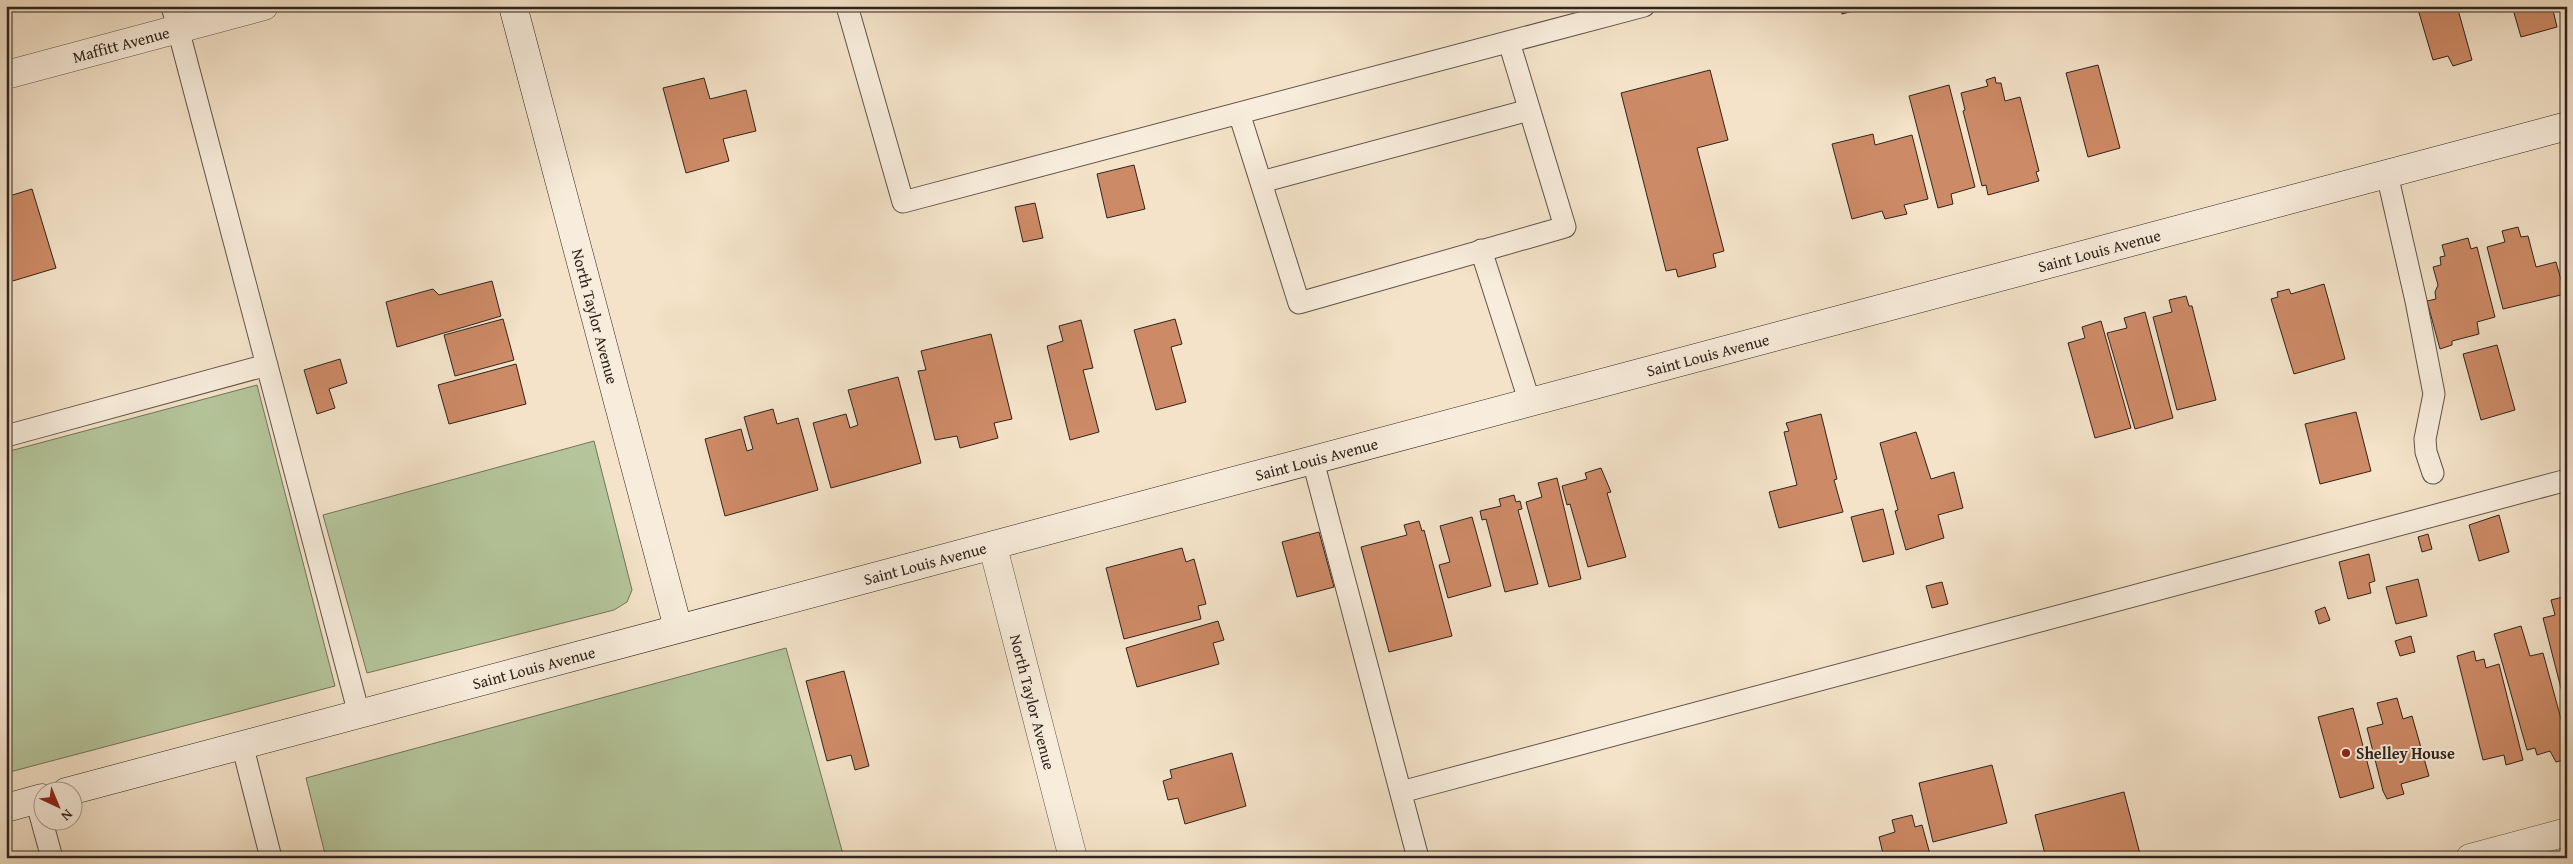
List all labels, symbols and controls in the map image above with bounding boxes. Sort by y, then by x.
street label: Maffitt Avenue [70,20,172,69]
street label: Saint Louis Avenue [2035,223,2163,278]
street label: North Taylor Avenue [566,246,625,387]
street label: Saint Louis Avenue [1644,327,1772,383]
street label: Saint Louis Avenue [1252,431,1381,487]
street label: Saint Louis Avenue [861,535,989,591]
street label: North Taylor Avenue [1004,632,1062,772]
street label: Saint Louis Avenue [470,640,598,695]
place label: Shelley House [2356,741,2455,765]
marker: Shelley House [2340,747,2352,759]
north arrow [32,782,82,832]
text: N [56,805,77,826]

